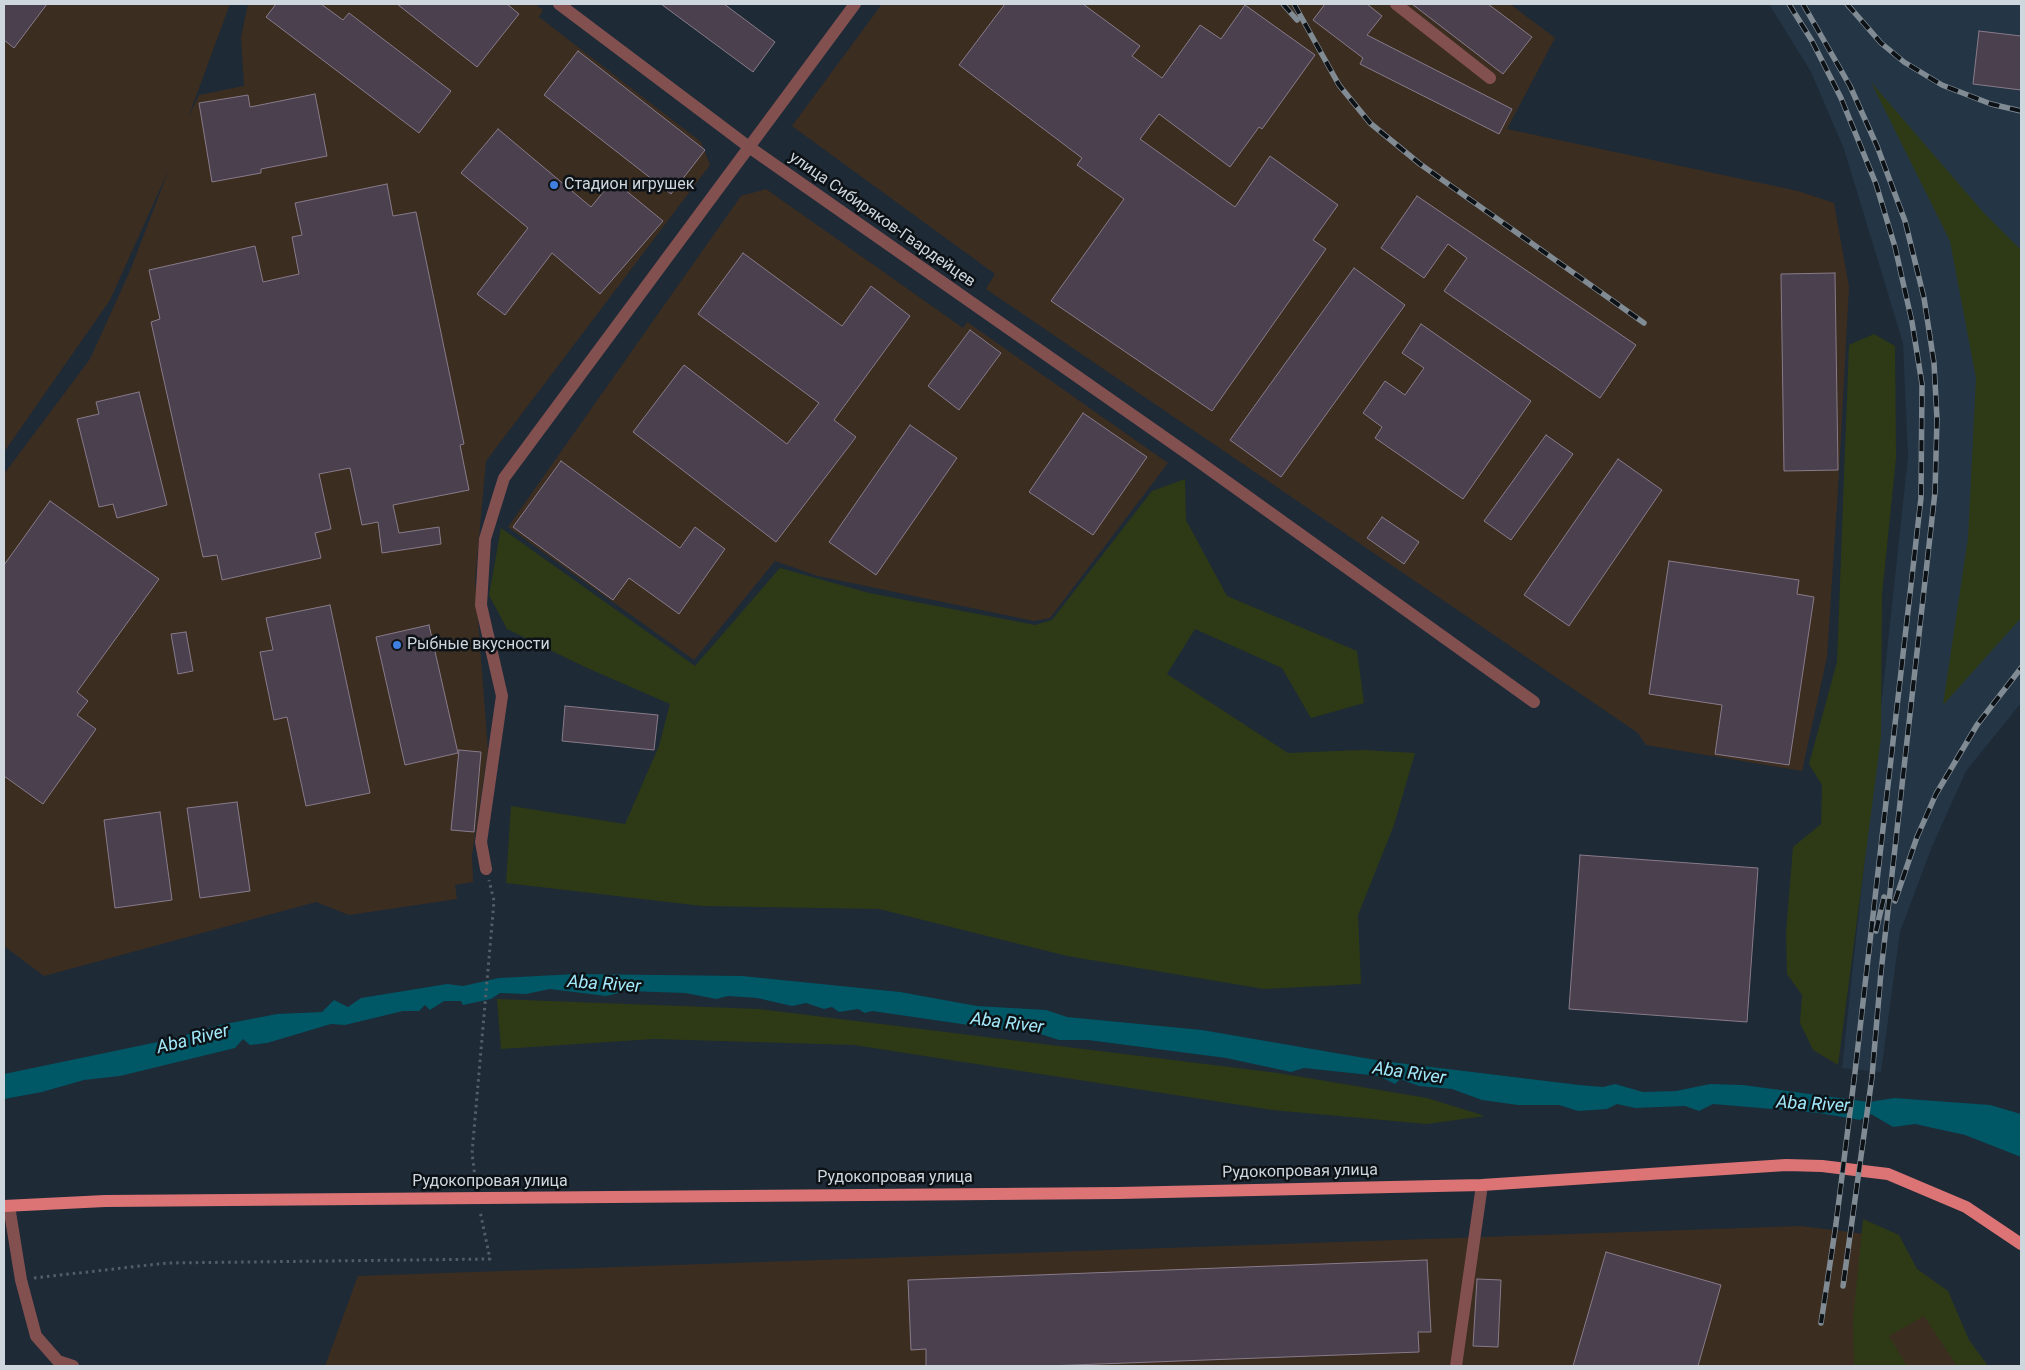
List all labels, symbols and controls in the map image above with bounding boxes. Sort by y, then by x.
street label: улица Сибиряков-Гвардейцев [785,148,979,292]
place label: Стадион игрушек [564,175,694,195]
marker: Стадион игрушек [548,179,560,191]
place label: Рыбные вкусности [407,635,550,655]
marker: Рыбные вкусности [391,639,403,651]
water label: Aba River [567,972,641,998]
water label: Aba River [969,1009,1045,1039]
water label: Aba River [155,1021,231,1059]
water label: Aba River [1371,1058,1447,1090]
water label: Aba River [1776,1092,1850,1118]
street label: Рудокопровая улица [1222,1161,1378,1183]
street label: Рудокопровая улица [817,1168,973,1188]
street label: Рудокопровая улица [412,1172,568,1192]

